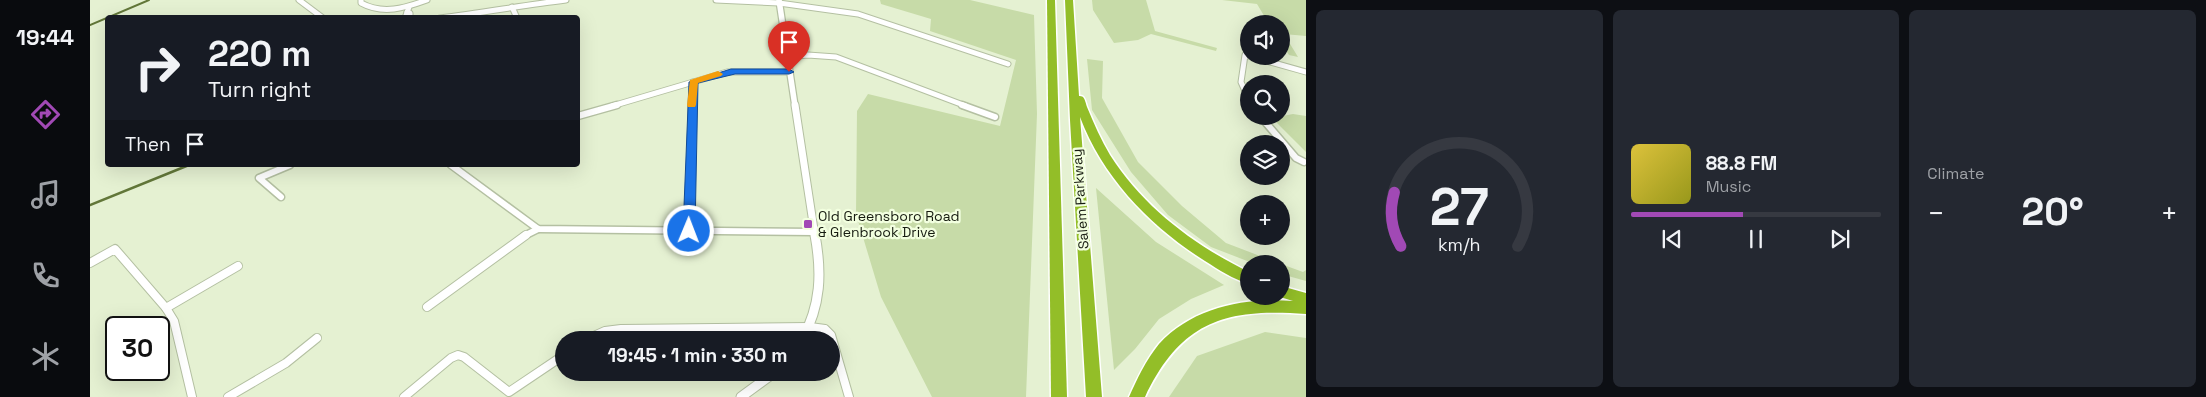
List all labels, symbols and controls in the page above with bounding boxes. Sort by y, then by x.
map controls [1240,15,1290,305]
button: sound [1240,15,1290,65]
pin [768,21,810,72]
text: 19:44 [16,23,74,51]
icon: arrive [775,28,803,56]
text: 220 m [208,32,311,76]
icon: right [125,35,190,100]
text: Turn right [208,75,311,103]
button: search [1240,75,1290,125]
icon: directions [28,97,63,132]
icon: arrive [181,130,209,158]
text: Then [125,132,171,157]
button: layers [1240,135,1290,185]
street label: Salem Parkway [1068,148,1092,250]
text: 88.8 FM [1706,151,1777,176]
text: Climate [1927,163,1984,184]
text: 27 [1430,174,1489,240]
text: Music [1706,176,1751,197]
icon: music [28,177,63,212]
text: 20° [2022,188,2084,236]
button: + [1240,195,1290,245]
text: − [1927,195,1945,231]
text: + [2161,195,2178,231]
position arrow [662,204,714,256]
place label: Old Greensboro Road & Glenbrook Drive [818,207,960,241]
marker: Old Greensboro Road & Glenbrook Drive [802,218,814,230]
icon: previous [1658,225,1686,253]
icon: pause [1742,225,1770,253]
icon: next [1826,225,1854,253]
text: km/h [1438,233,1481,256]
button: − [1240,255,1290,305]
icon: phone [28,258,63,293]
speed limit sign: 30 [105,316,170,381]
icon: climate [28,339,63,374]
text: 19:45 · 1 min · 330 m [608,343,787,368]

